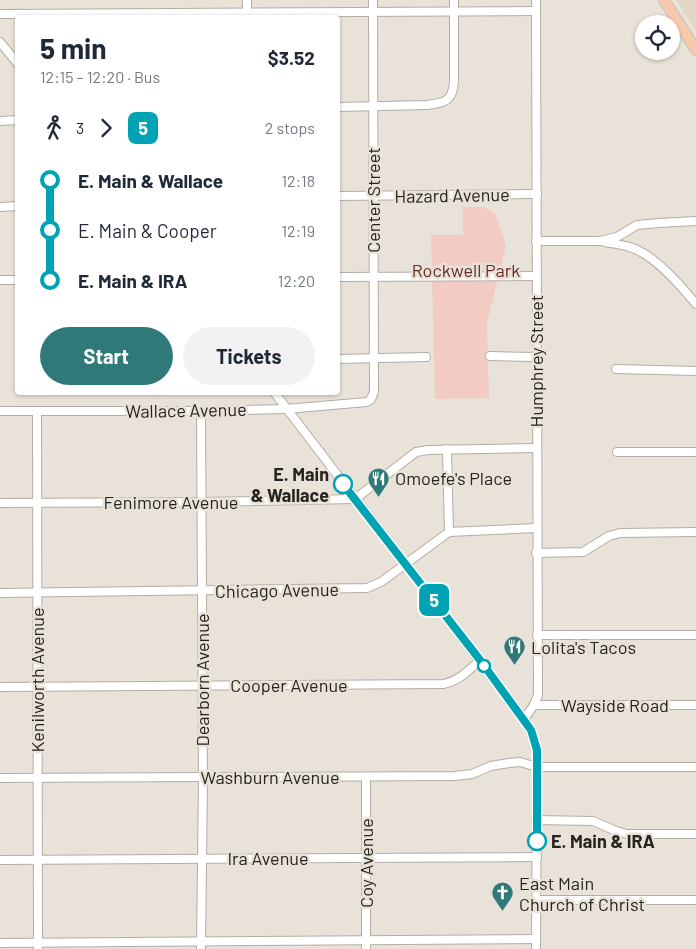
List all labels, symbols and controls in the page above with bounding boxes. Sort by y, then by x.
map controls [635,15,680,60]
button: locate [635,15,680,60]
text: 5 min [40,31,107,65]
text: $3.52 [268,46,315,69]
text: 12:15 – 12:20 · Bus [40,67,160,86]
icon: walk [40,114,68,142]
icon: forward [92,114,120,142]
text: 5 [138,117,148,139]
text: 3 [76,118,84,137]
text: 2 stops [265,118,315,137]
street label: Center Street [362,147,384,253]
text: E. Main & Wallace [78,169,223,192]
text: 12:18 [281,171,315,190]
street label: Hazard Avenue [394,183,510,207]
text: E. Main & Cooper [78,219,217,242]
text: 12:19 [281,221,315,240]
park label: Rockwell Park [412,259,520,281]
text: E. Main & IRA [78,269,188,292]
text: 12:20 [278,271,315,290]
street label: Humphrey Street [525,295,547,427]
button: Start [40,327,173,385]
button: Tickets [183,327,315,385]
street label: Wallace Avenue [125,398,247,422]
place label: E. Main & Wallace [251,463,329,506]
restaurant icon: Omoefe's Place [367,466,391,497]
place label: Omoefe's Place [395,467,512,489]
marker: E. Main & Wallace [333,474,353,494]
street label: Fenimore Avenue [104,491,238,513]
street label: Chicago Avenue [215,578,339,602]
line badge: 5 [418,584,450,616]
text: 5 [429,589,439,611]
street label: Kenilworth Avenue [26,607,48,753]
street label: Dearborn Avenue [191,614,213,746]
restaurant icon: Lolita's Tacos [503,635,527,666]
place label: Lolita's Tacos [531,636,636,658]
unlabelled marker [477,659,491,673]
street label: Cooper Avenue [230,674,348,696]
street label: Wayside Road [561,694,669,716]
street label: Washburn Avenue [200,766,340,788]
street label: Coy Avenue [355,818,377,908]
place label: E. Main & IRA [551,830,655,852]
marker: E. Main & IRA [527,831,547,851]
street label: Ira Avenue [227,847,309,869]
place label: East Main Church of Christ [519,872,645,915]
church icon: East Main Church of Christ [491,881,515,912]

